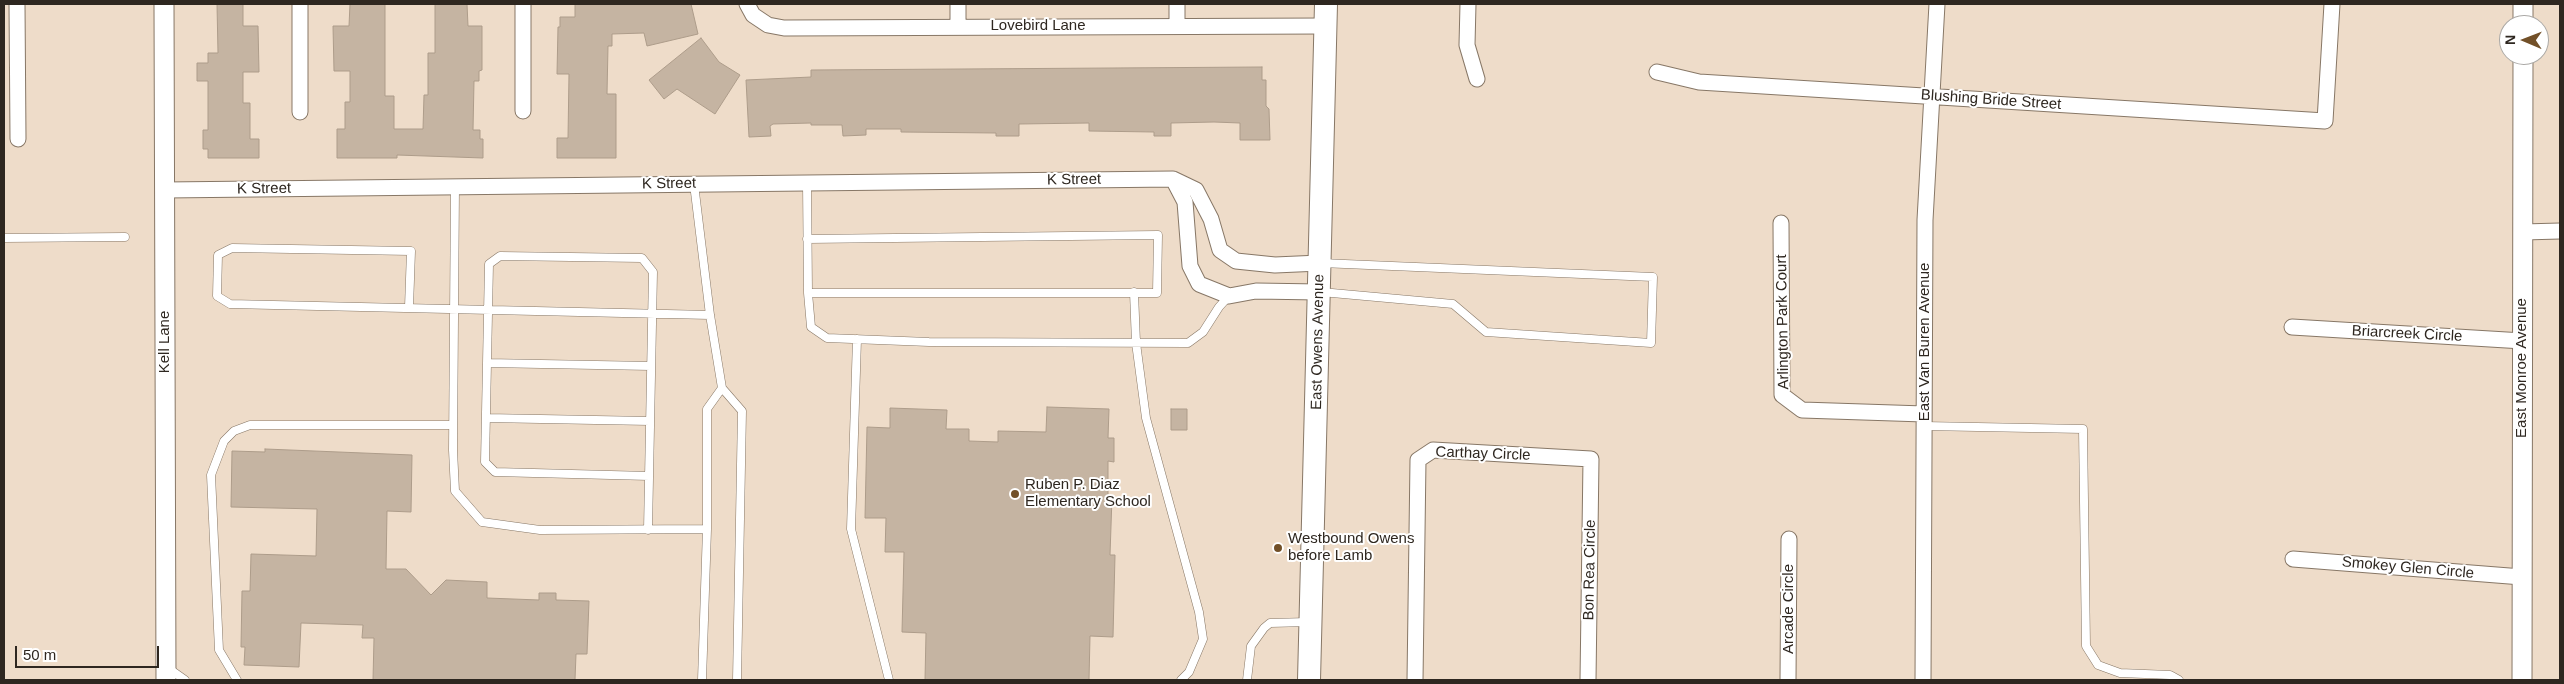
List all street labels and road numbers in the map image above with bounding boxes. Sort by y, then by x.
street label: Lovebird Lane [990,17,1086,35]
street label: Blushing Bride Street [1920,86,2062,114]
street label: K Street [1047,171,1101,189]
street label: K Street [642,175,696,193]
street label: K Street [237,180,291,198]
street label: Arlington Park Court [1773,254,1793,390]
street label: East Van Buren Avenue [1916,263,1934,421]
street label: East Owens Avenue [1308,274,1328,410]
street label: East Monroe Avenue [2513,298,2531,438]
street label: Kell Lane [156,311,174,373]
street label: Briarcreek Circle [2351,322,2463,346]
street label: Carthay Circle [1435,443,1531,465]
street label: Bon Rea Circle [1580,519,1600,621]
street label: Smokey Glen Circle [2341,553,2475,583]
street label: Arcade Circle [1780,564,1798,654]

